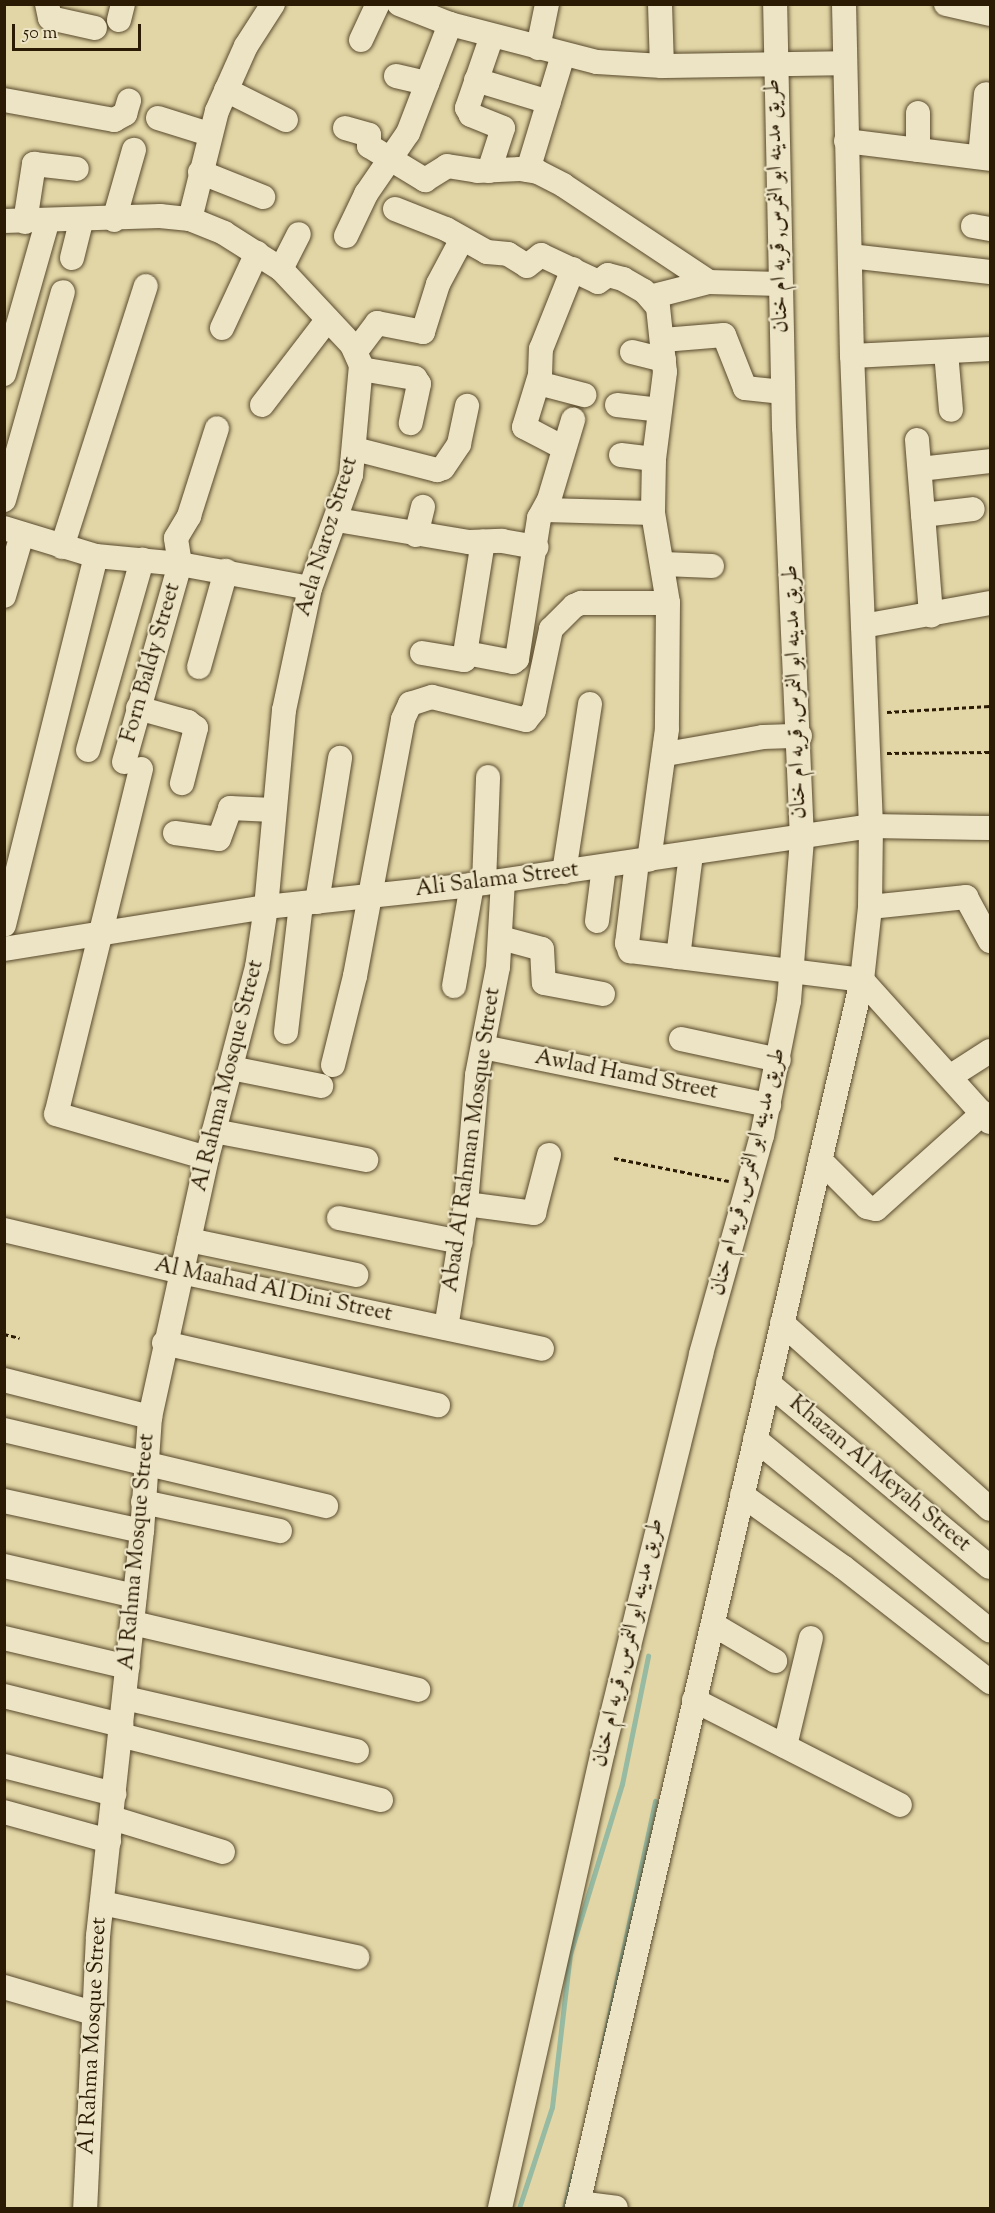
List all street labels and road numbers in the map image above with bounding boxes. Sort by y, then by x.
street label: طريق مدينه ابو النمرس, قريه ام خنان [760,78,796,334]
street label: Aela Naroz Street [291,454,365,620]
street label: طريق مدينه ابو النمرس, قريه ام خنان [778,564,814,820]
street label: Forn Baldy Street [117,580,187,746]
street label: Ali Salama Street [414,858,580,904]
street label: Al Rahma Mosque Street [187,958,271,1194]
street label: Abad Al Rahman Mosque Street [439,986,507,1294]
street label: Awlad Hamd Street [532,1045,720,1107]
street label: طريق مدينه ابو النمرس, قريه ام خنان [705,1045,793,1299]
street label: Al Maahad Al Dini Street [152,1253,394,1329]
street label: Khazan Al Meyah Street [783,1391,975,1559]
street label: Al Rahma Mosque Street [114,1432,162,1672]
street label: طريق مدينه ابو النمرس, قريه ام خنان [588,1516,670,1770]
street label: Al Rahma Mosque Street [75,1917,113,2155]

